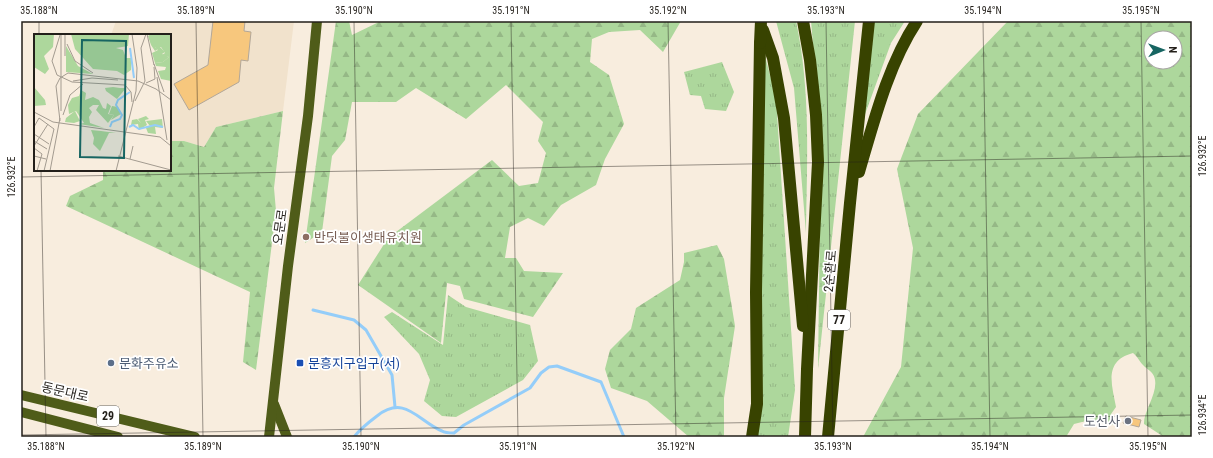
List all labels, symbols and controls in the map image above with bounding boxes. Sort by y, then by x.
text: 35.188°N [20,5,58,16]
text: 35.189°N [177,5,215,16]
text: 35.190°N [335,5,373,16]
text: 35.191°N [492,5,530,16]
text: 35.192°N [649,5,687,16]
text: 35.193°N [807,5,845,16]
text: 35.194°N [964,5,1002,16]
text: 35.195°N [1122,5,1160,16]
north arrow [1143,30,1183,70]
inset map [34,34,171,171]
text: N [1166,46,1179,54]
text: 126.932°E [1197,135,1208,176]
text: 126.932°E [6,156,17,197]
street label: 오문로 [270,208,290,246]
place label: 반딧불이생태유치원 [314,230,422,245]
marker: 반딧불이생태유치원 [301,232,311,242]
street label: 2순환로 [821,249,839,293]
road number: 77 [828,310,850,330]
place label: 문화주유소 [119,356,179,371]
place label: 문흥지구입구(서) [308,356,400,371]
marker: 문화주유소 [106,358,116,368]
marker: 문흥지구입구(서) [295,358,305,368]
street label: 동문대로 [40,379,90,405]
text: 126.934°E [1197,394,1208,435]
road number: 29 [97,406,119,426]
place label: 도선사 [1084,414,1120,429]
marker: 도선사 [1123,416,1133,426]
text: 35.188°N [27,441,65,452]
text: 35.189°N [184,441,222,452]
text: 35.190°N [342,441,380,452]
text: 35.191°N [499,441,537,452]
text: 35.192°N [657,441,695,452]
text: 35.193°N [814,441,852,452]
text: 35.194°N [971,441,1009,452]
text: 35.195°N [1129,441,1167,452]

